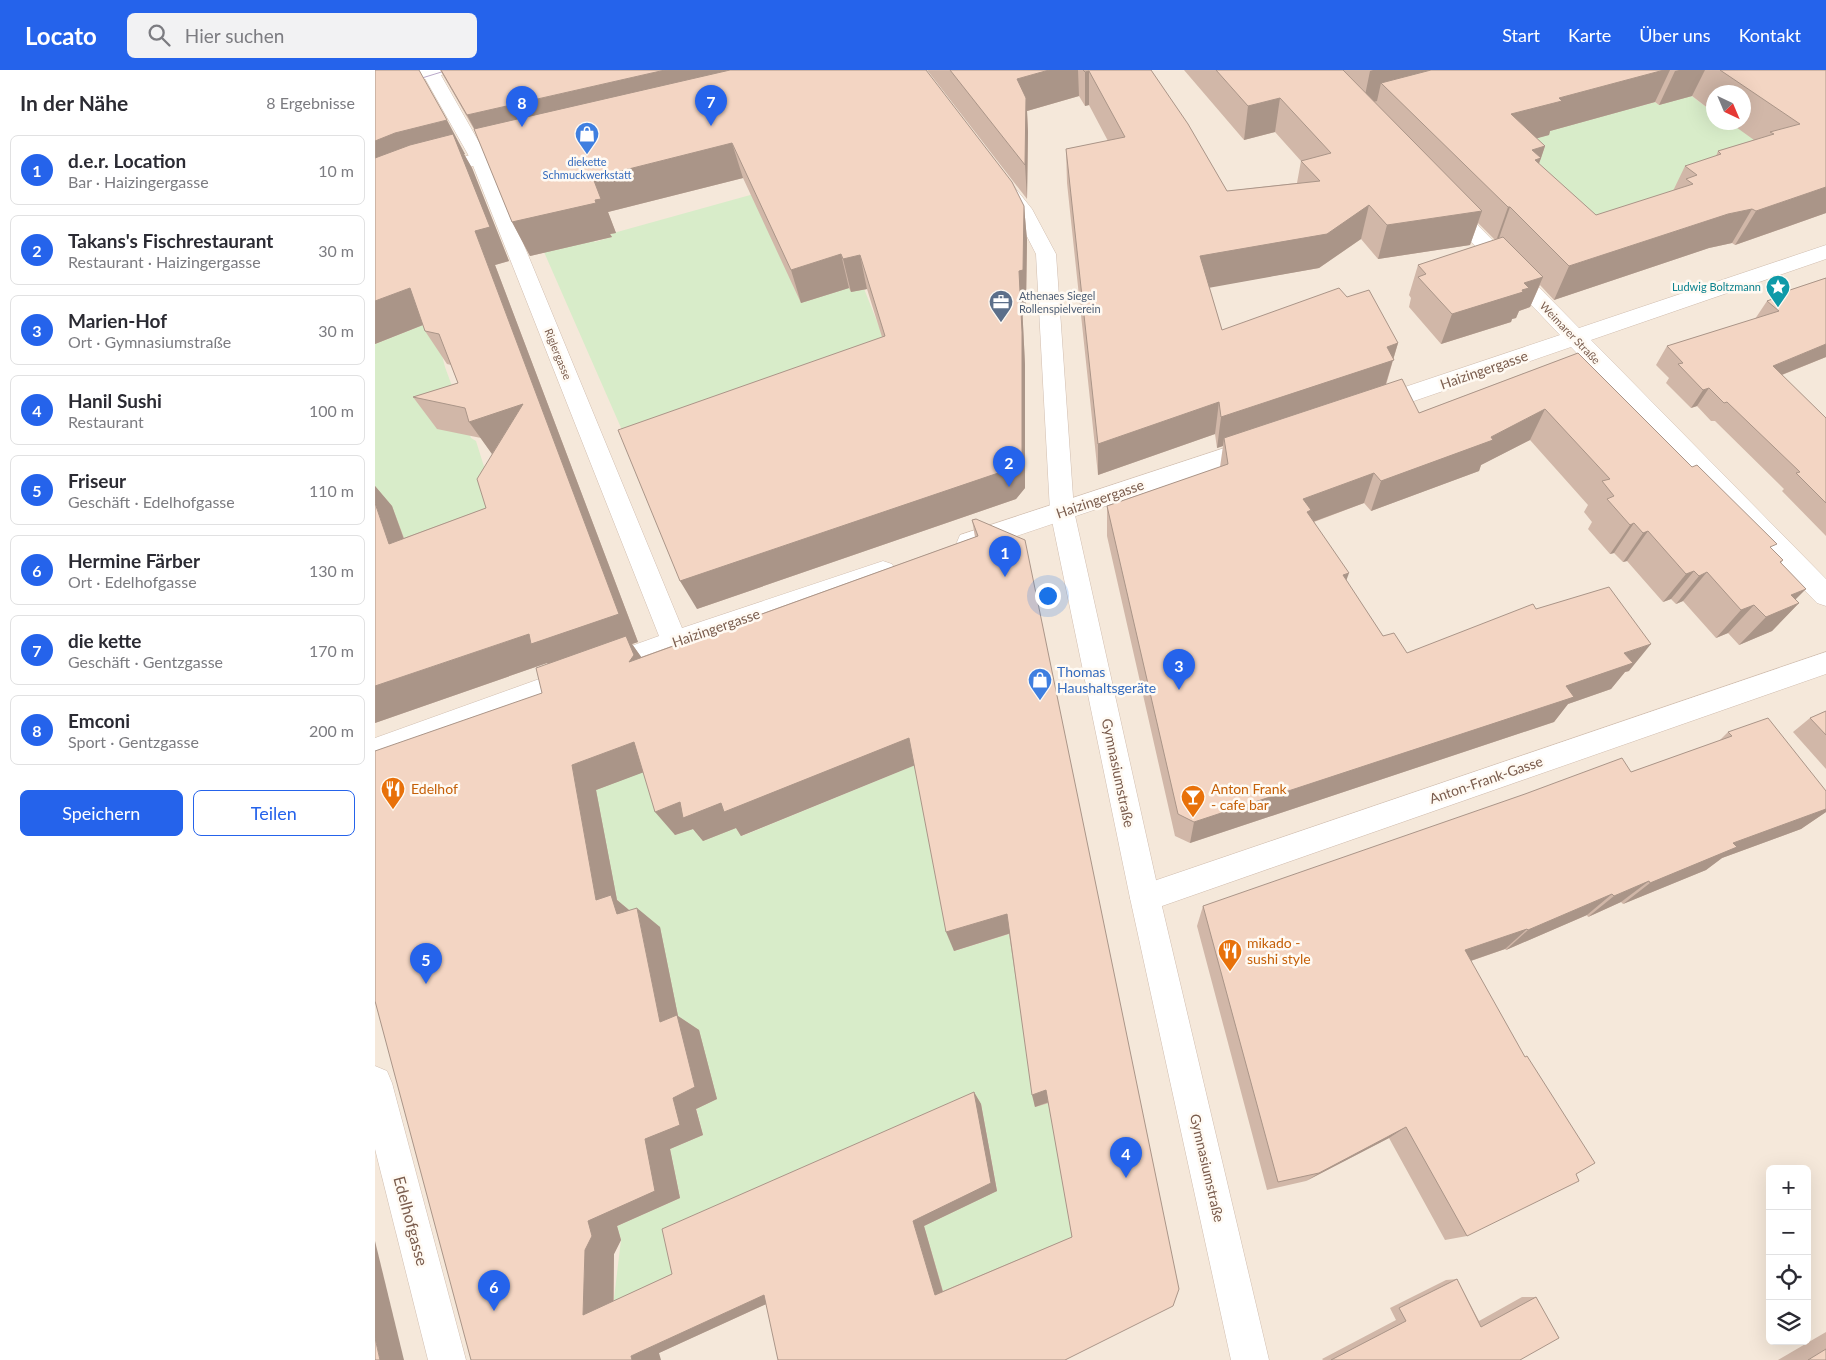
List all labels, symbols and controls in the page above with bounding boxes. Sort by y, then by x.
search box [127,13,477,58]
text: Locato [25,21,97,50]
icon: search [145,21,173,49]
text: Hier suchen [185,24,284,47]
text: Start [1502,24,1540,46]
text: Karte [1568,24,1611,46]
text: Über uns [1639,24,1711,46]
text: Kontakt [1739,24,1801,46]
pin: 7 [695,85,727,126]
north arrow [1706,85,1751,130]
pin: 8 [506,86,538,127]
text: In der Nähe [20,90,128,115]
text: 8 Ergebnisse [266,93,355,112]
shop icon: diekette Schmuckwerkstatt [574,121,600,155]
text: d.e.r. Location [68,149,186,172]
place label: diekette Schmuckwerkstatt [543,155,632,181]
text: 1 [32,161,42,180]
text: 10 m [318,161,354,180]
text: Bar · Haizingergasse [68,172,209,191]
text: Takans's Fischrestaurant [68,229,273,252]
text: 2 [32,241,42,260]
text: 30 m [318,241,354,260]
text: Restaurant · Haizingergasse [68,252,261,271]
place icon: Ludwig Boltzmann [1765,274,1791,308]
place label: Ludwig Boltzmann [1672,280,1761,293]
office icon: Athenaes Siegel Rollenspielverein [988,289,1014,323]
place label: Athenaes Siegel Rollenspielverein [1019,289,1101,315]
street label: Weimarer Straße [1537,299,1603,366]
text: Marien-Hof [68,309,167,332]
text: 3 [32,321,42,340]
text: 30 m [318,321,354,340]
street label: Riglergasse [542,326,575,381]
text: Ort · Gymnasiumstraße [68,332,231,351]
street label: Haizingergasse [1438,347,1530,392]
text: Hanil Sushi [68,389,162,412]
text: 4 [32,401,42,420]
text: 100 m [309,401,354,420]
text: Restaurant [68,412,144,431]
pin: 2 [993,446,1025,487]
text: Friseur [68,469,126,492]
street label: Haizingergasse [1054,476,1146,521]
text: 5 [32,481,42,500]
text: 110 m [309,481,354,500]
text: Geschäft · Edelhofgasse [68,492,235,511]
pin: 1 [989,536,1021,577]
text: Hermine Färber [68,549,200,572]
text: 6 [32,561,42,580]
text: 130 m [309,561,354,580]
text: Ort · Edelhofgasse [68,572,197,591]
your location [1035,583,1061,609]
street label: Haizingergasse [670,605,762,650]
text: die kette [68,629,142,652]
text: 7 [32,641,42,660]
text: 170 m [309,641,354,660]
pin: 3 [1163,649,1195,690]
text: Geschäft · Gentzgasse [68,652,223,671]
place label: Thomas Haushaltsgeräte [1057,663,1156,696]
shop icon: Thomas Haushaltsgeräte [1027,667,1053,701]
text: Emconi [68,709,130,732]
street label: Gymnasiumstraße [1099,717,1138,829]
text: 8 [32,721,42,740]
text: 200 m [309,721,354,740]
text: Sport · Gentzgasse [68,732,199,751]
street label: Anton-Frank-Gasse [1427,752,1545,807]
restaurant icon: Edelhof [380,776,406,810]
place label: Edelhof [411,780,458,797]
place label: Anton Frank - cafe bar [1211,780,1288,813]
bar icon: Anton Frank - cafe bar [1180,784,1206,818]
button: Speichern [20,790,183,836]
button: Teilen [193,790,355,836]
place label: mikado - sushi style [1247,934,1311,967]
restaurant icon: mikado - sushi style [1217,938,1243,972]
pin: 5 [410,943,442,984]
street label: Gymnasiumstraße [1187,1112,1228,1224]
pin: 4 [1110,1137,1142,1178]
map controls [1766,1165,1811,1345]
button: + [1766,1165,1811,1210]
street label: Edelhofgasse [390,1174,433,1268]
button: − [1766,1210,1811,1255]
button: locate [1766,1255,1811,1300]
pin: 6 [478,1270,510,1311]
button: layers [1766,1300,1811,1345]

